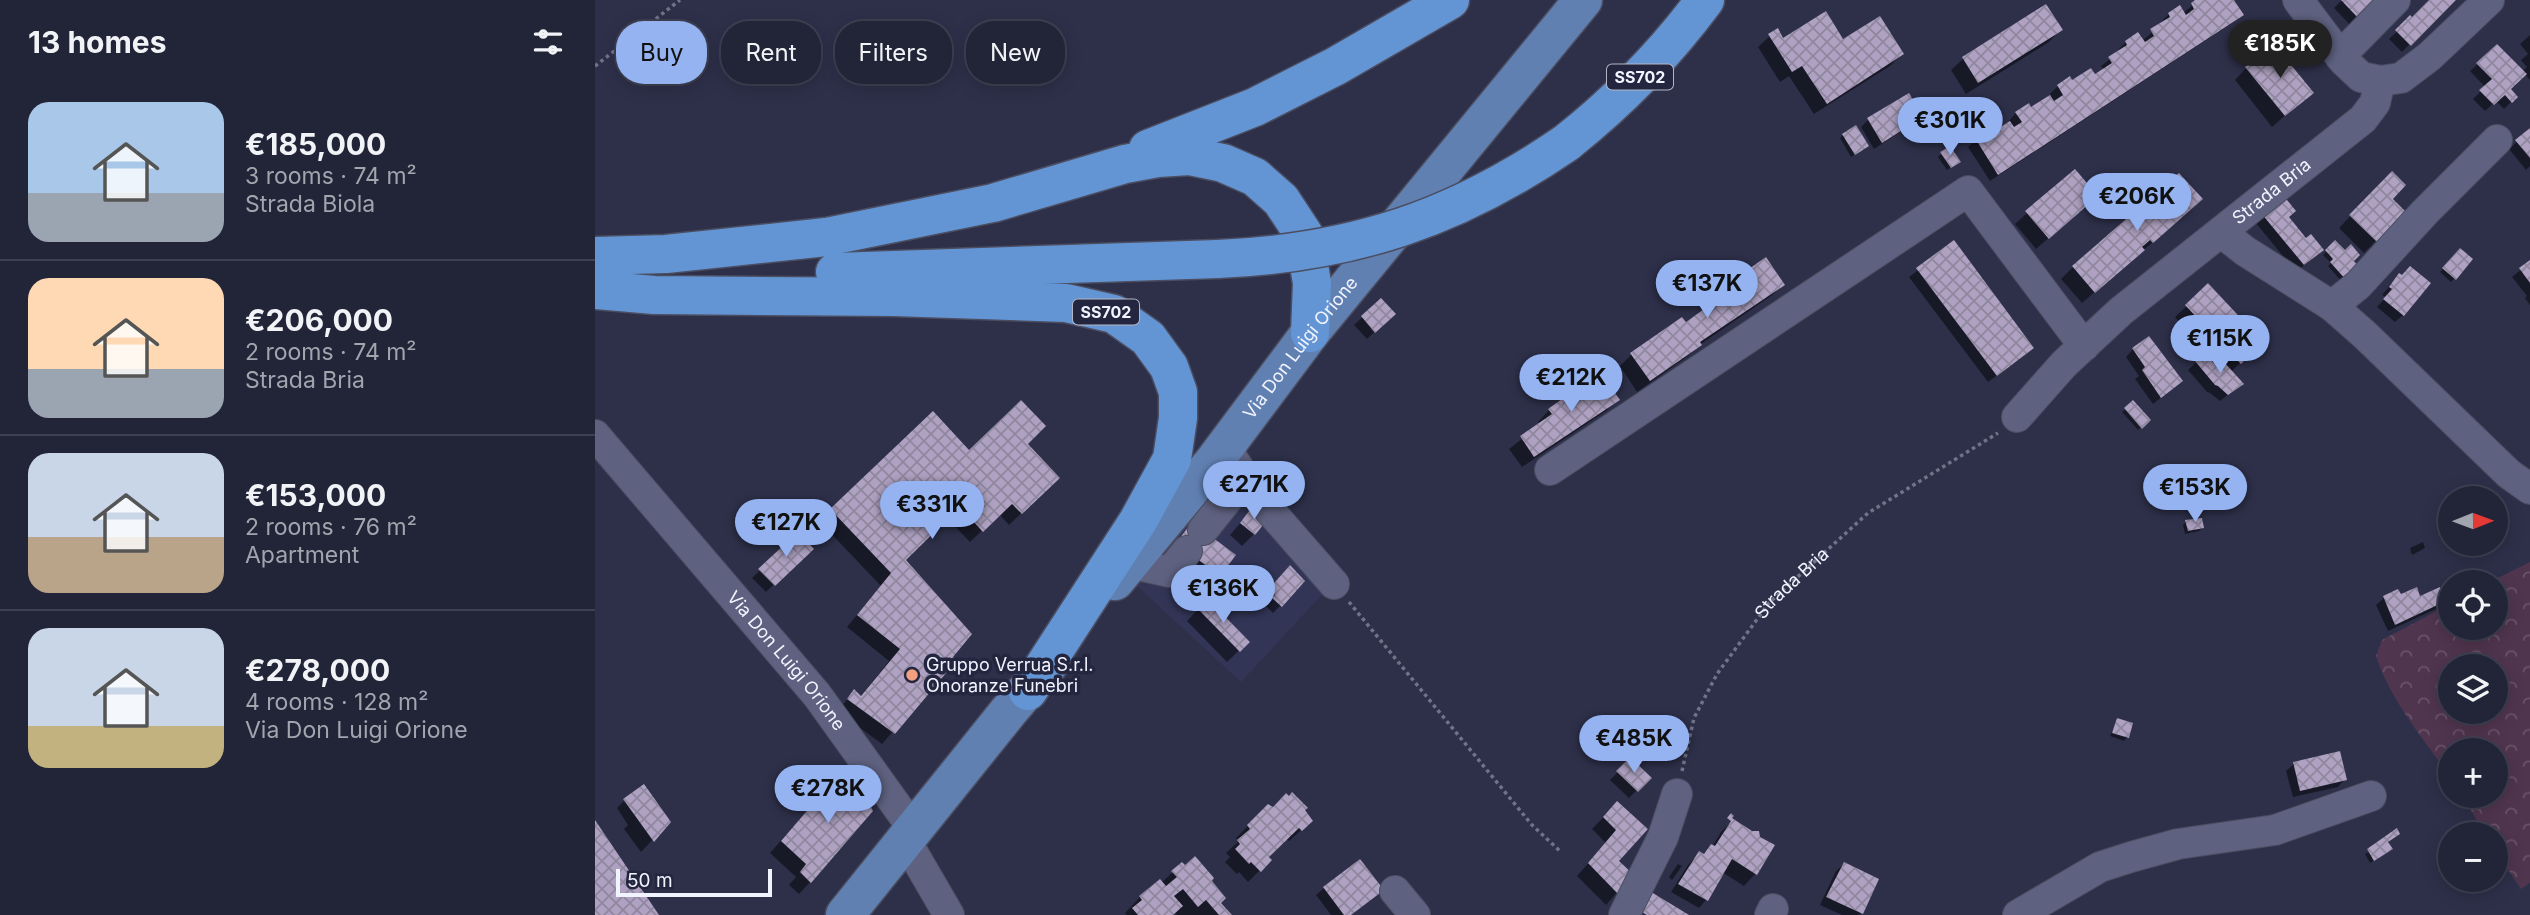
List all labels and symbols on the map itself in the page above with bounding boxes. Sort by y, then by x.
pin: €185K [2231,20,2329,80]
road number: SS702 [1607,64,1673,90]
pin: €301K [1901,97,1999,157]
street label: Strada Bria [2228,154,2315,228]
pin: €206K [2088,174,2186,233]
pin: €137K [1658,260,1756,320]
street label: Via Don Luigi Orione [1238,272,1362,423]
road number: SS702 [1073,300,1139,324]
pin: €115K [2171,316,2269,375]
pin: €212K [1522,354,1620,414]
pin: €271K [1205,462,1303,521]
pin: €153K [2146,464,2244,524]
pin: €331K [883,482,981,541]
north arrow [2438,486,2508,556]
pin: €127K [737,500,835,559]
street label: Strada Bria [1750,543,1833,623]
pin: €136K [1174,566,1272,625]
street label: Via Don Luigi Orione [723,587,850,734]
place label: Gruppo Verrua S.r.l. Onoranze Funebri [926,654,1094,696]
marker: Gruppo Verrua S.r.l. Onoranze Funebri [904,667,920,683]
pin: €485K [1585,716,1683,775]
pin: €278K [779,766,877,825]
scale bar [616,866,772,898]

